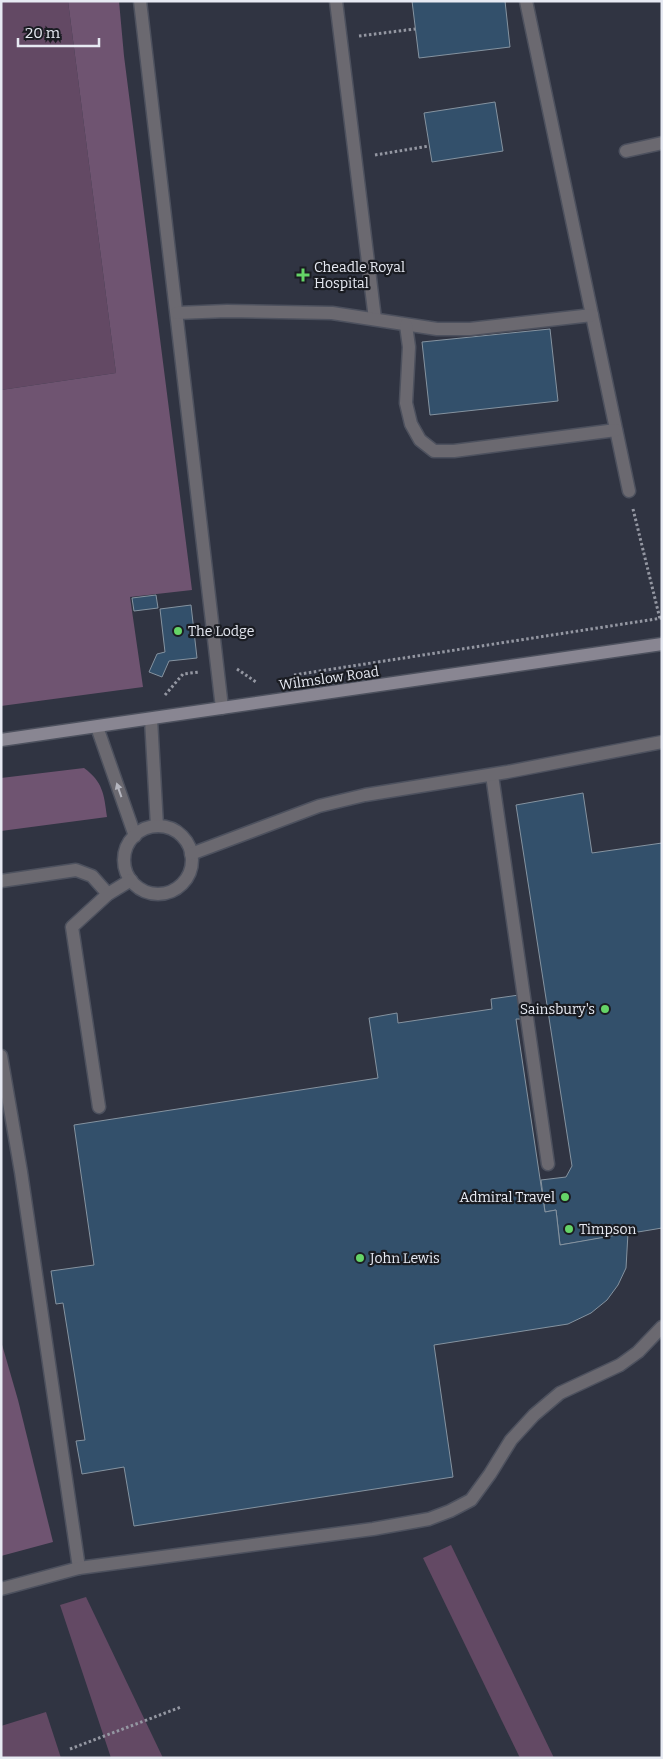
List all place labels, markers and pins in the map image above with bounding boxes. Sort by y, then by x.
place label: Cheadle Royal Hospital [314,259,405,292]
marker: Cheadle Royal Hospital [296,268,310,282]
place label: The Lodge [188,623,254,640]
marker: The Lodge [172,625,184,637]
place label: Sainsbury's [520,1001,595,1018]
marker: Sainsbury's [599,1003,611,1015]
place label: Admiral Travel [460,1189,555,1206]
marker: Admiral Travel [559,1191,571,1203]
place label: Timpson [579,1221,636,1238]
marker: Timpson [563,1223,575,1235]
place label: John Lewis [369,1250,440,1267]
marker: John Lewis [354,1252,366,1264]

